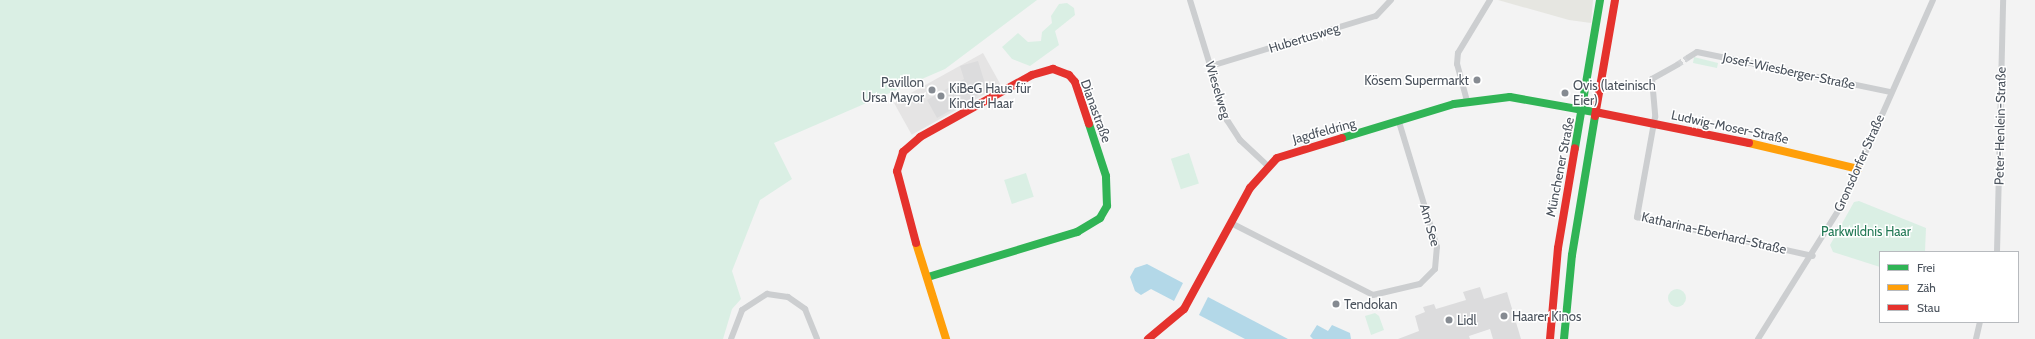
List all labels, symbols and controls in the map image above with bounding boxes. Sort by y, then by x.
street label: Hubertusweg [1267,20,1341,56]
street label: Josef-Wiesberger-Straße [1721,49,1857,93]
street label: Wieselweg [1202,59,1234,121]
street label: Peter-Henlein-Straße [1991,67,2009,185]
place label: Kösem Supermarkt [1364,72,1469,88]
place label: Pavillon Ursa Mayor [862,75,924,106]
marker: Kösem Supermarkt [1472,75,1482,85]
street label: Dianastraße [1077,77,1115,145]
place label: Ovis (lateinisch Eier) [1573,78,1656,109]
place label: KiBeG Haus für Kinder Haar [949,81,1031,112]
marker: Pavillon Ursa Mayor [927,85,937,95]
marker: Ovis (lateinisch Eier) [1560,88,1570,98]
marker: KiBeG Haus für Kinder Haar [936,91,946,101]
street label: Ludwig-Moser-Straße [1670,107,1790,147]
street label: Gronsdorfer Straße [1831,112,1887,214]
street label: Jagdfeldring [1291,115,1357,147]
street label: Münchener Straße [1543,116,1577,218]
street label: Am See [1417,202,1443,248]
street label: Katharina-Eberhard-Straße [1640,209,1788,257]
park label: Parkwildnis Haar [1821,223,1911,239]
legend [1879,251,2019,323]
text: Frei [1917,260,1935,275]
text: Zäh [1917,280,1936,295]
place label: Tendokan [1344,296,1397,312]
marker: Tendokan [1331,299,1341,309]
text: Stau [1917,300,1940,315]
place label: Haarer Kinos [1512,308,1581,324]
marker: Haarer Kinos [1499,311,1509,321]
place label: Lidl [1457,312,1477,328]
marker: Lidl [1444,315,1454,325]

